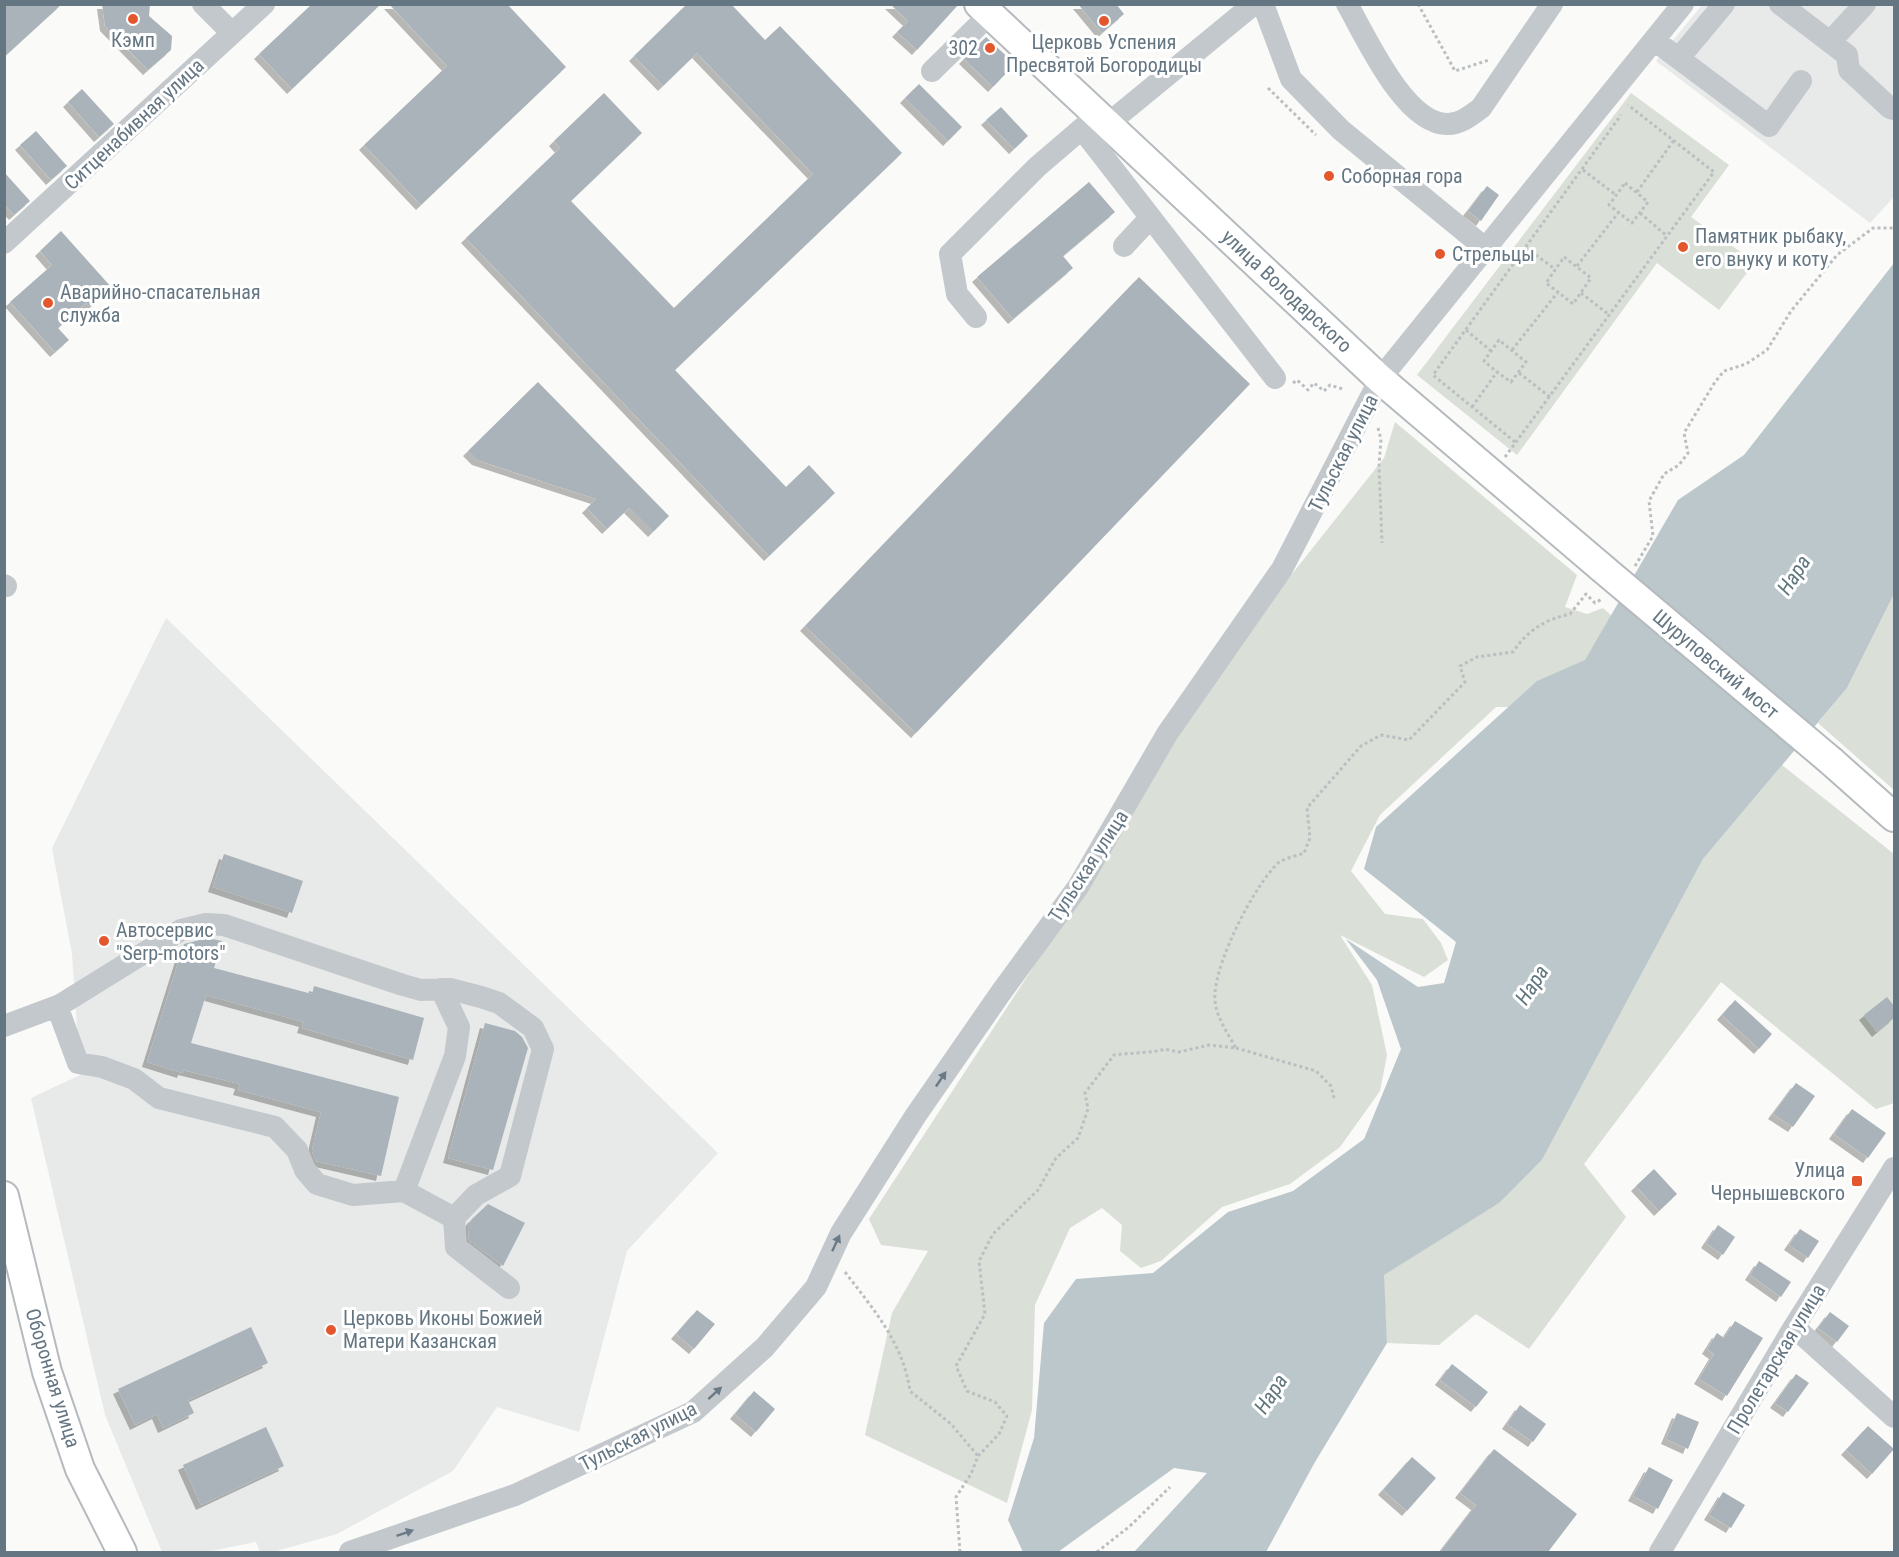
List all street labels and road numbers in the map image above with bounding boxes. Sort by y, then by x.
street label: Ситценабивная улица [59,53,209,195]
street label: улица Володарского [1217,224,1357,358]
street label: Тульская улица [1303,390,1383,516]
street label: Шуруповский мост [1648,604,1784,724]
street label: Тульская улица [1043,806,1133,926]
street label: Пролетарская улица [1722,1280,1830,1438]
street label: Оборонная улица [20,1306,86,1450]
street label: Тульская улица [575,1396,701,1476]

